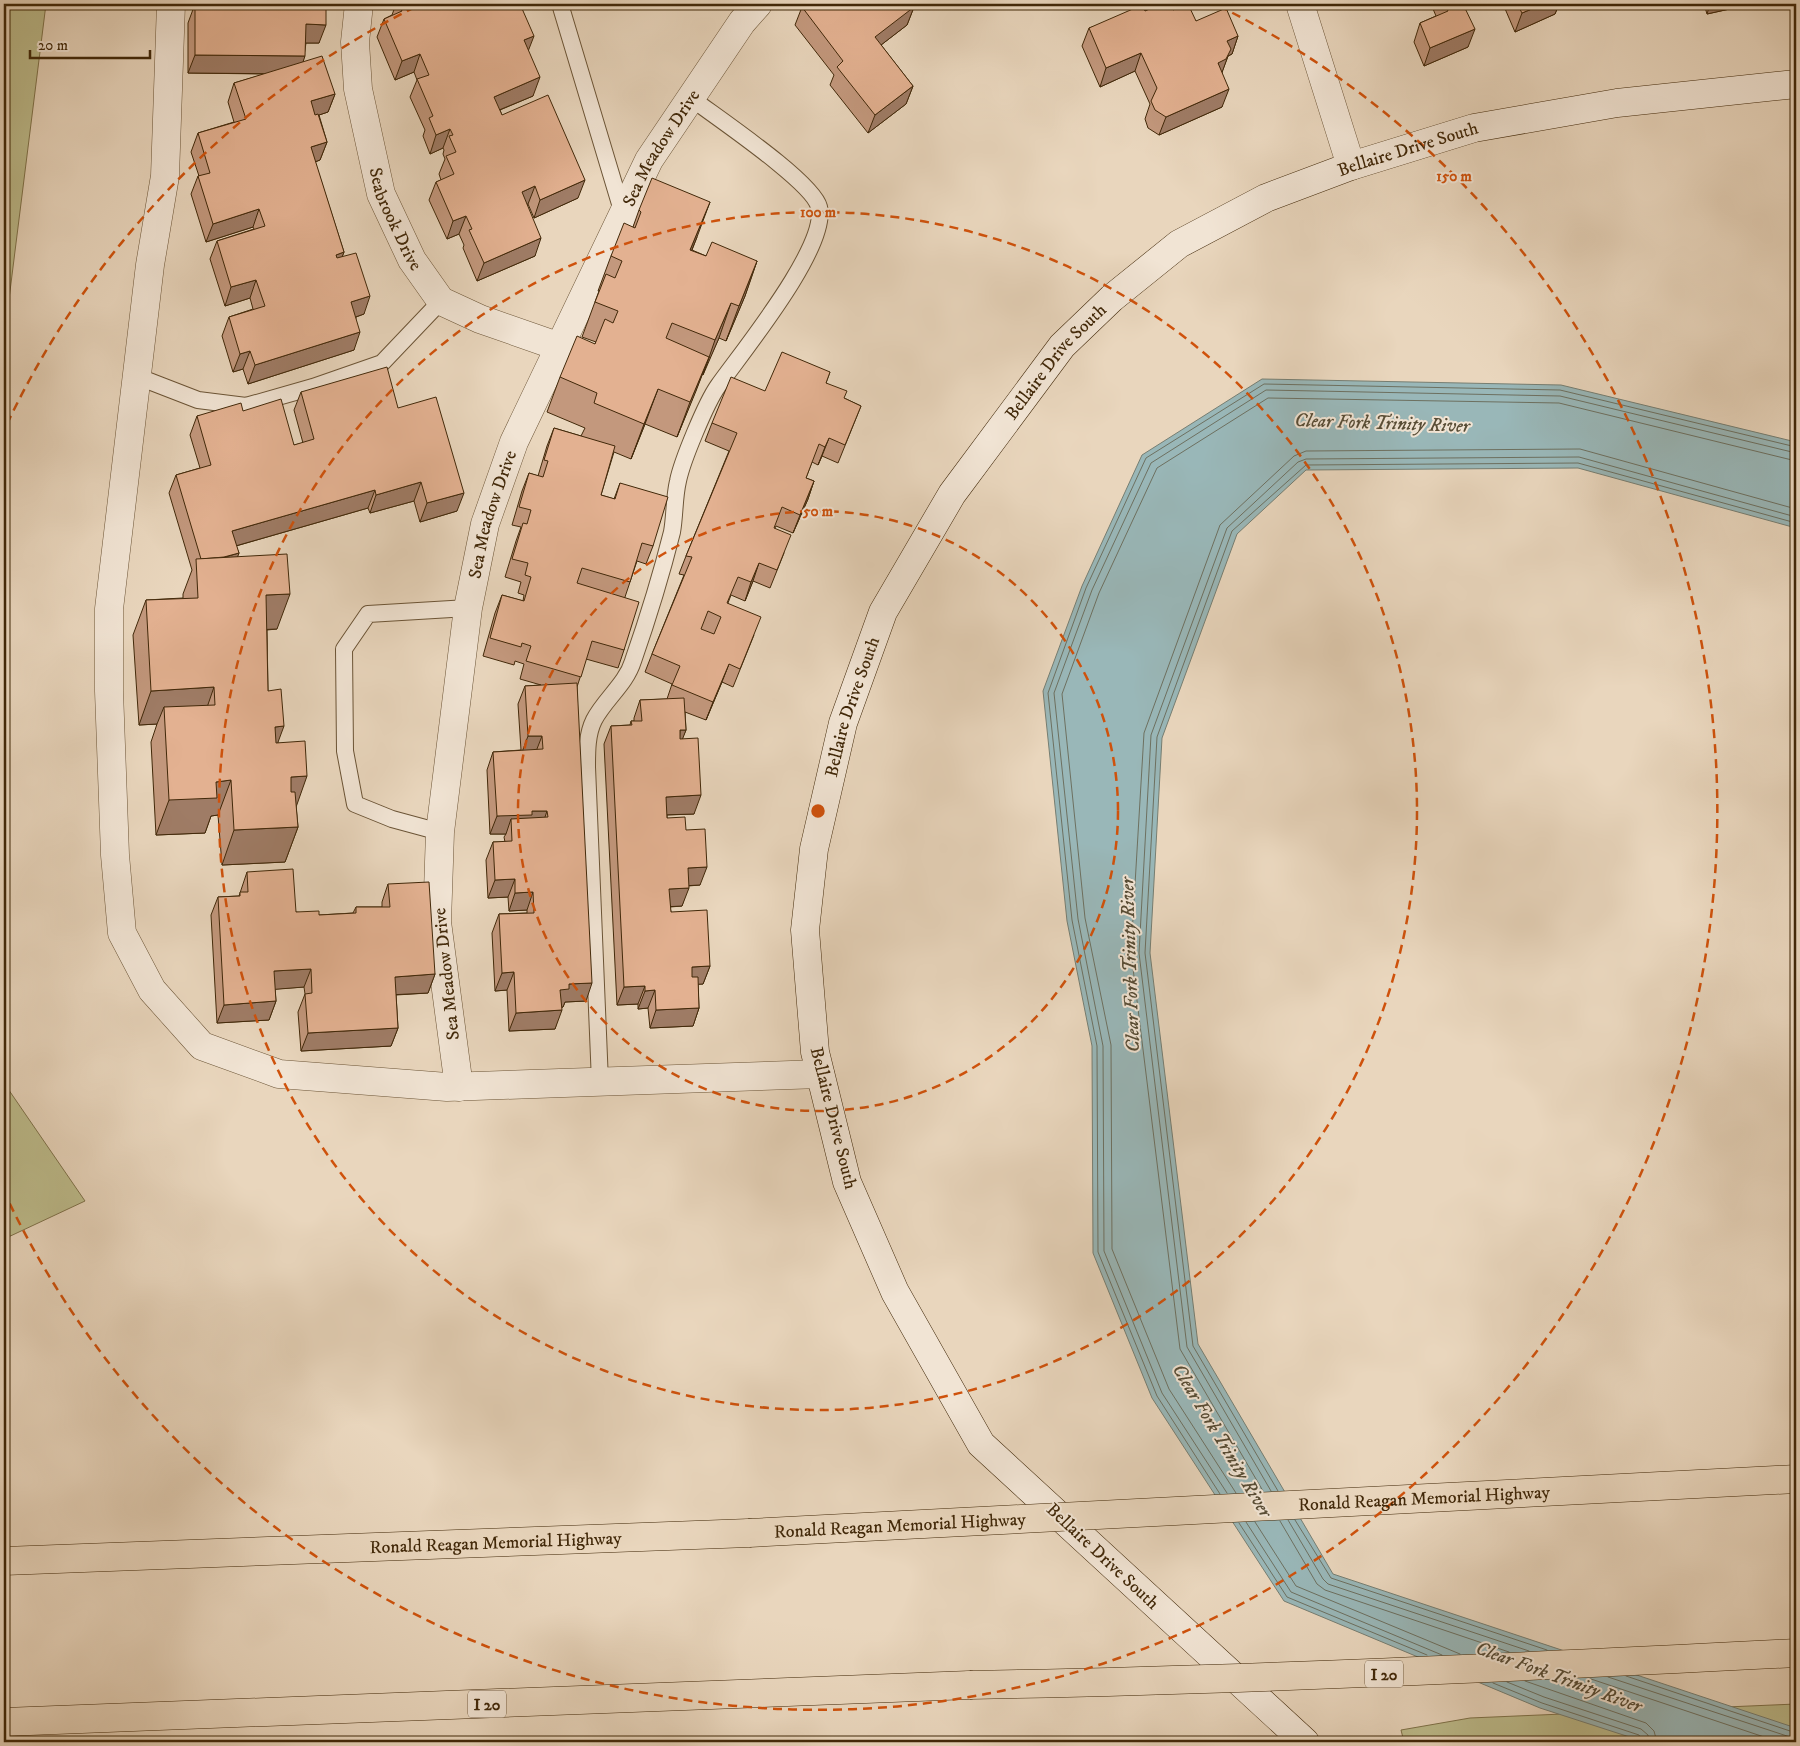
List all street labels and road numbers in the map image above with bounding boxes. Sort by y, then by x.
street label: Sea Meadow Drive [618,86,705,210]
street label: Bellaire Drive South [1335,117,1482,182]
street label: Seabrook Drive [364,166,426,275]
street label: Bellaire Drive South [1001,299,1112,425]
street label: Sea Meadow Drive [464,448,522,581]
street label: Bellaire Drive South [821,633,885,779]
street label: Sea Meadow Drive [429,907,465,1041]
street label: Bellaire Drive South [805,1045,861,1192]
street label: Ronald Reagan Memorial Highway [1298,1482,1551,1517]
street label: Bellaire Drive South [1041,1499,1164,1615]
street label: Ronald Reagan Memorial Highway [773,1509,1027,1544]
street label: Ronald Reagan Memorial Highway [369,1528,623,1559]
road number: I 20 [1365,1660,1403,1688]
road number: I 20 [468,1690,506,1718]

